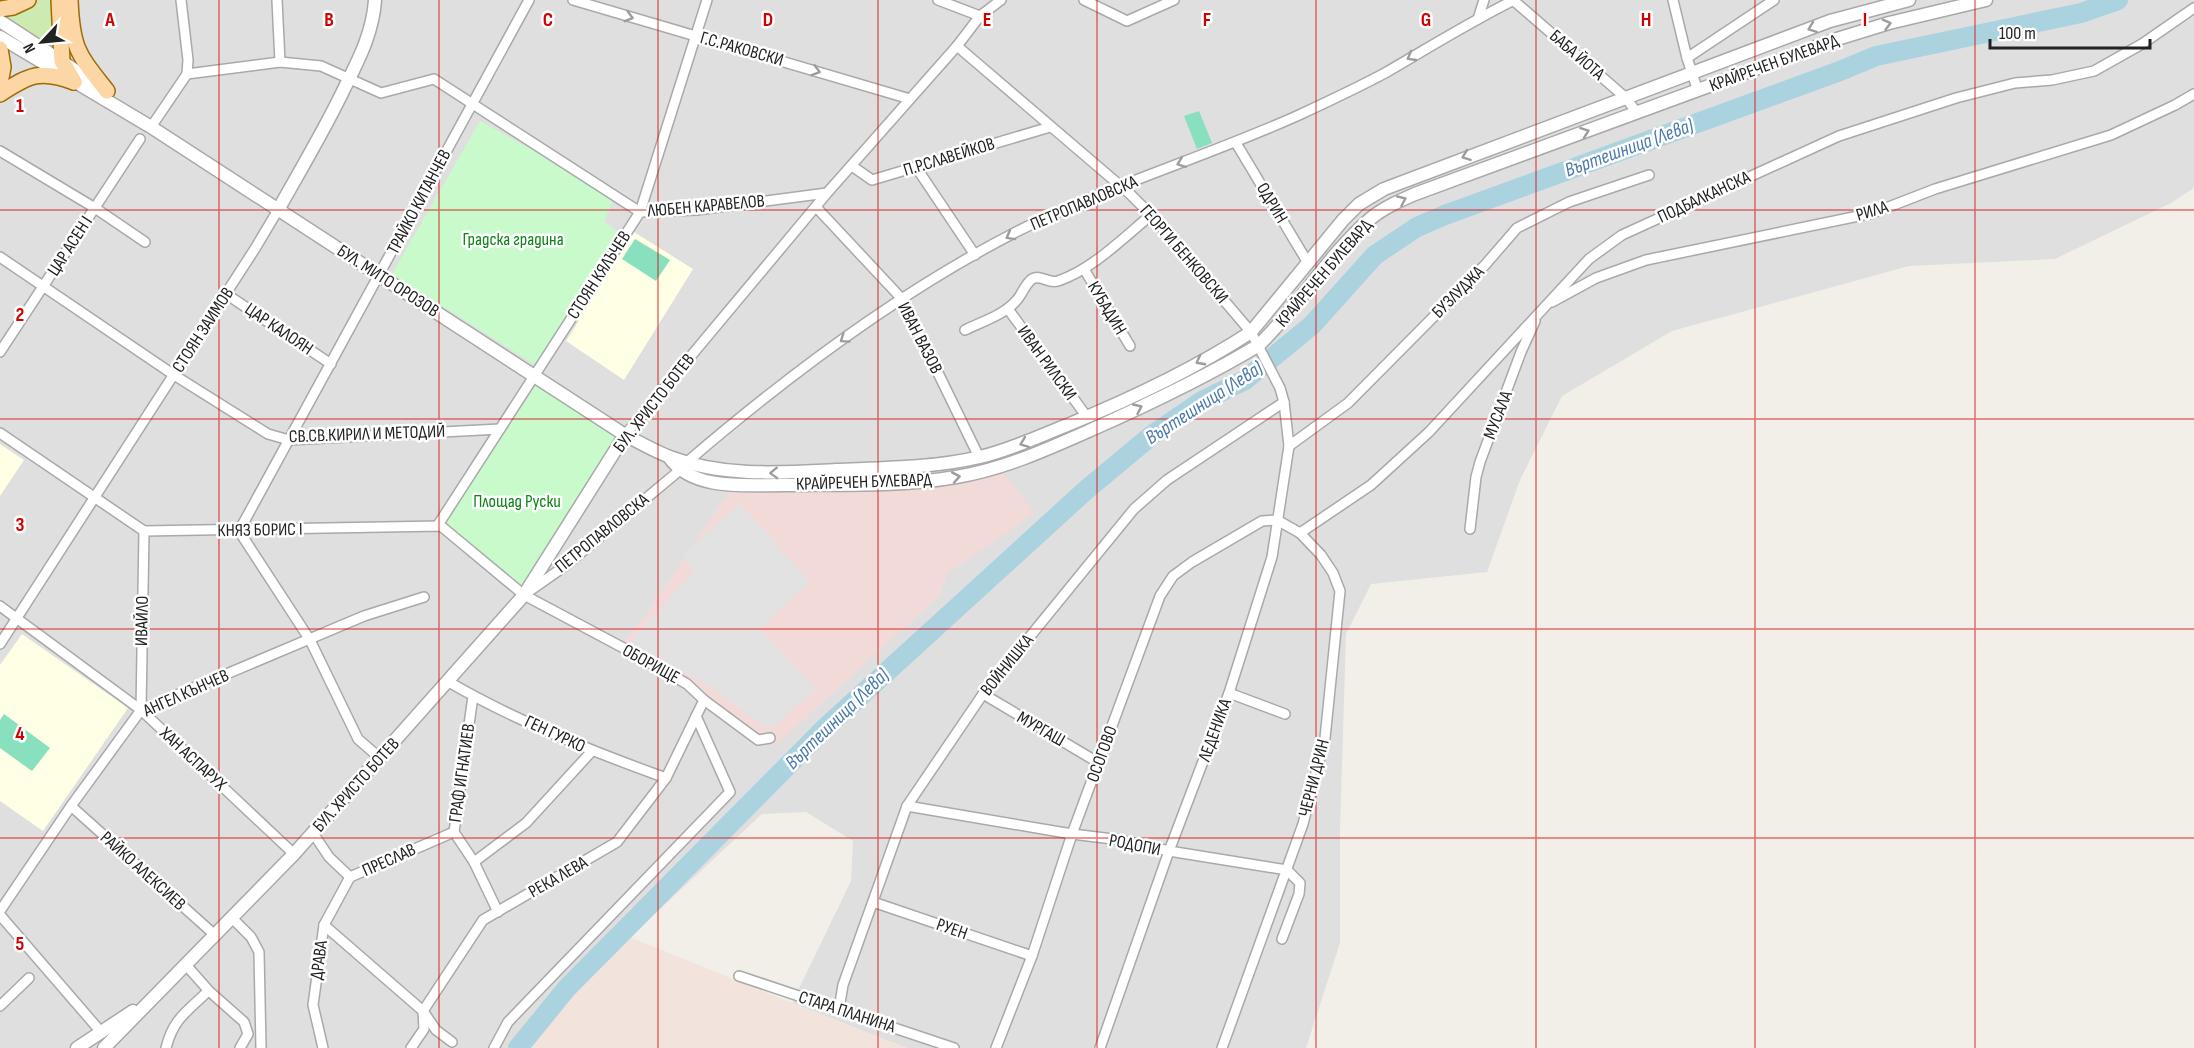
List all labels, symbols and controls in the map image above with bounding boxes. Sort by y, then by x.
text: A [104,8,115,32]
text: B [324,8,334,32]
text: C [543,8,553,32]
text: D [763,8,773,32]
text: E [983,8,991,32]
text: F [1203,8,1211,32]
text: G [1421,8,1431,32]
text: H [1641,8,1651,32]
text: I [1863,8,1867,32]
one-way arrow [623,10,634,22]
north arrow [12,12,72,72]
scale bar [1990,12,2150,50]
one-way arrow [1881,19,1892,31]
one-way arrow [1807,20,1818,33]
text: 100 m [1999,23,2036,44]
street label: БАБА ЙОТА [1545,26,1609,85]
street label: Г.С.РАКОВСКИ [698,27,786,71]
street label: КРАЙРЕЧЕН БУЛЕВАРД [1706,30,1842,96]
text: N [19,40,40,56]
one-way arrow [1407,50,1417,61]
one-way arrow [810,64,821,76]
text: 1 [16,94,24,118]
water label: Въртешница (Лева) [1561,113,1697,182]
one-way arrow [1579,127,1590,140]
street label: П.Р.СЛАВЕЙКОВ [901,133,997,181]
street label: ТРАЙКО КИТАНЧЕВ [383,146,455,258]
one-way arrow [1461,149,1472,162]
one-way arrow [1176,156,1187,169]
street label: ПОДБАЛКАНСКА [1654,166,1754,228]
street label: ПЕТРОПАВЛОВСКА [1027,171,1141,235]
street label: ОДРИН [1252,179,1292,227]
street label: ЛЮБЕН КАРАВЕЛОВ [646,190,765,222]
one-way arrow [1396,195,1407,207]
street label: РИЛА [1853,196,1891,226]
street label: ГЕОРГИ БЕНКОВСКИ [1135,200,1233,308]
street label: ЦАР АСЕН I [43,212,97,280]
street label: КРАЙРЕЧЕН БУЛЕВАРД [1271,214,1377,331]
street label: СТОЯН КЯЛЪЧЕВ [563,227,635,323]
park label: Градска градина [462,229,564,250]
one-way arrow [1005,229,1016,240]
street label: БУЛ. МИТО ОРОЗОВ [333,240,443,322]
street label: БУЗЛУДЖА [1428,261,1489,322]
street label: КУБАДИН [1083,278,1131,338]
street label: СТОЯН ЗАИМОВ [168,284,238,376]
street label: ЦАР КАЛОЯН [241,299,317,359]
street label: ИВАН ВАЗОВ [893,299,947,377]
text: 2 [16,303,24,327]
street label: ИВАН РИЛСКИ [1013,322,1081,404]
one-way arrow [840,332,851,343]
street label: БУЛ. ХРИСТО БОТЕВ [609,350,699,456]
one-way arrow [1196,354,1207,365]
water label: Въртешница (Лева) [1141,356,1268,450]
street label: МУСАЛА [1479,387,1517,442]
one-way arrow [1132,404,1143,416]
street label: СВ.СВ.КИРИЛ И МЕТОДИЙ [288,421,446,447]
one-way arrow [1019,436,1030,448]
one-way arrow [769,466,778,479]
street label: КРАЙРЕЧЕН БУЛЕВАРД [796,469,933,495]
one-way arrow [951,471,961,484]
street label: ПЕТРОПАВЛОВСКА [551,489,653,577]
park label: Площад Руски [473,491,561,512]
text: 3 [16,513,25,537]
street label: КНЯЗ БОРИС I [217,519,303,541]
street label: ИВАЙЛО [131,596,153,646]
street label: ВОЙНИШКА [976,630,1038,700]
street label: ОБОРИЩЕ [619,640,683,688]
water label: Въртешница (Лева) [780,663,894,775]
street label: АНГЕЛ КЪНЧЕВ [139,665,232,722]
street label: ЛЕДЕНИКА [1194,695,1236,765]
street label: МУРГАШ [1013,707,1069,751]
street label: ГЕН ГУРКО [521,711,589,757]
text: 4 [15,722,25,746]
street label: ХАН АСПАРУХ [155,722,231,795]
street label: ГРАФ ИГНАТИЕВ [445,722,479,824]
street label: ОСОГОВО [1082,723,1122,785]
street label: БУЛ. ХРИСТО БОТЕВ [308,734,404,836]
street label: ЧЕРНИ ДРИН [1294,737,1334,819]
street label: РАЙКО АЛЕКСИЕВ [96,827,190,915]
street label: РОДОПИ [1107,830,1163,860]
street label: ПРЕСЛАВ [359,839,419,881]
street label: РЕКА ЛЕВА [525,852,591,902]
street label: РУЕН [934,914,970,944]
text: 5 [16,932,25,956]
street label: ДРАВА [306,939,332,981]
street label: СТАРА ПЛАНИНА [796,986,898,1038]

